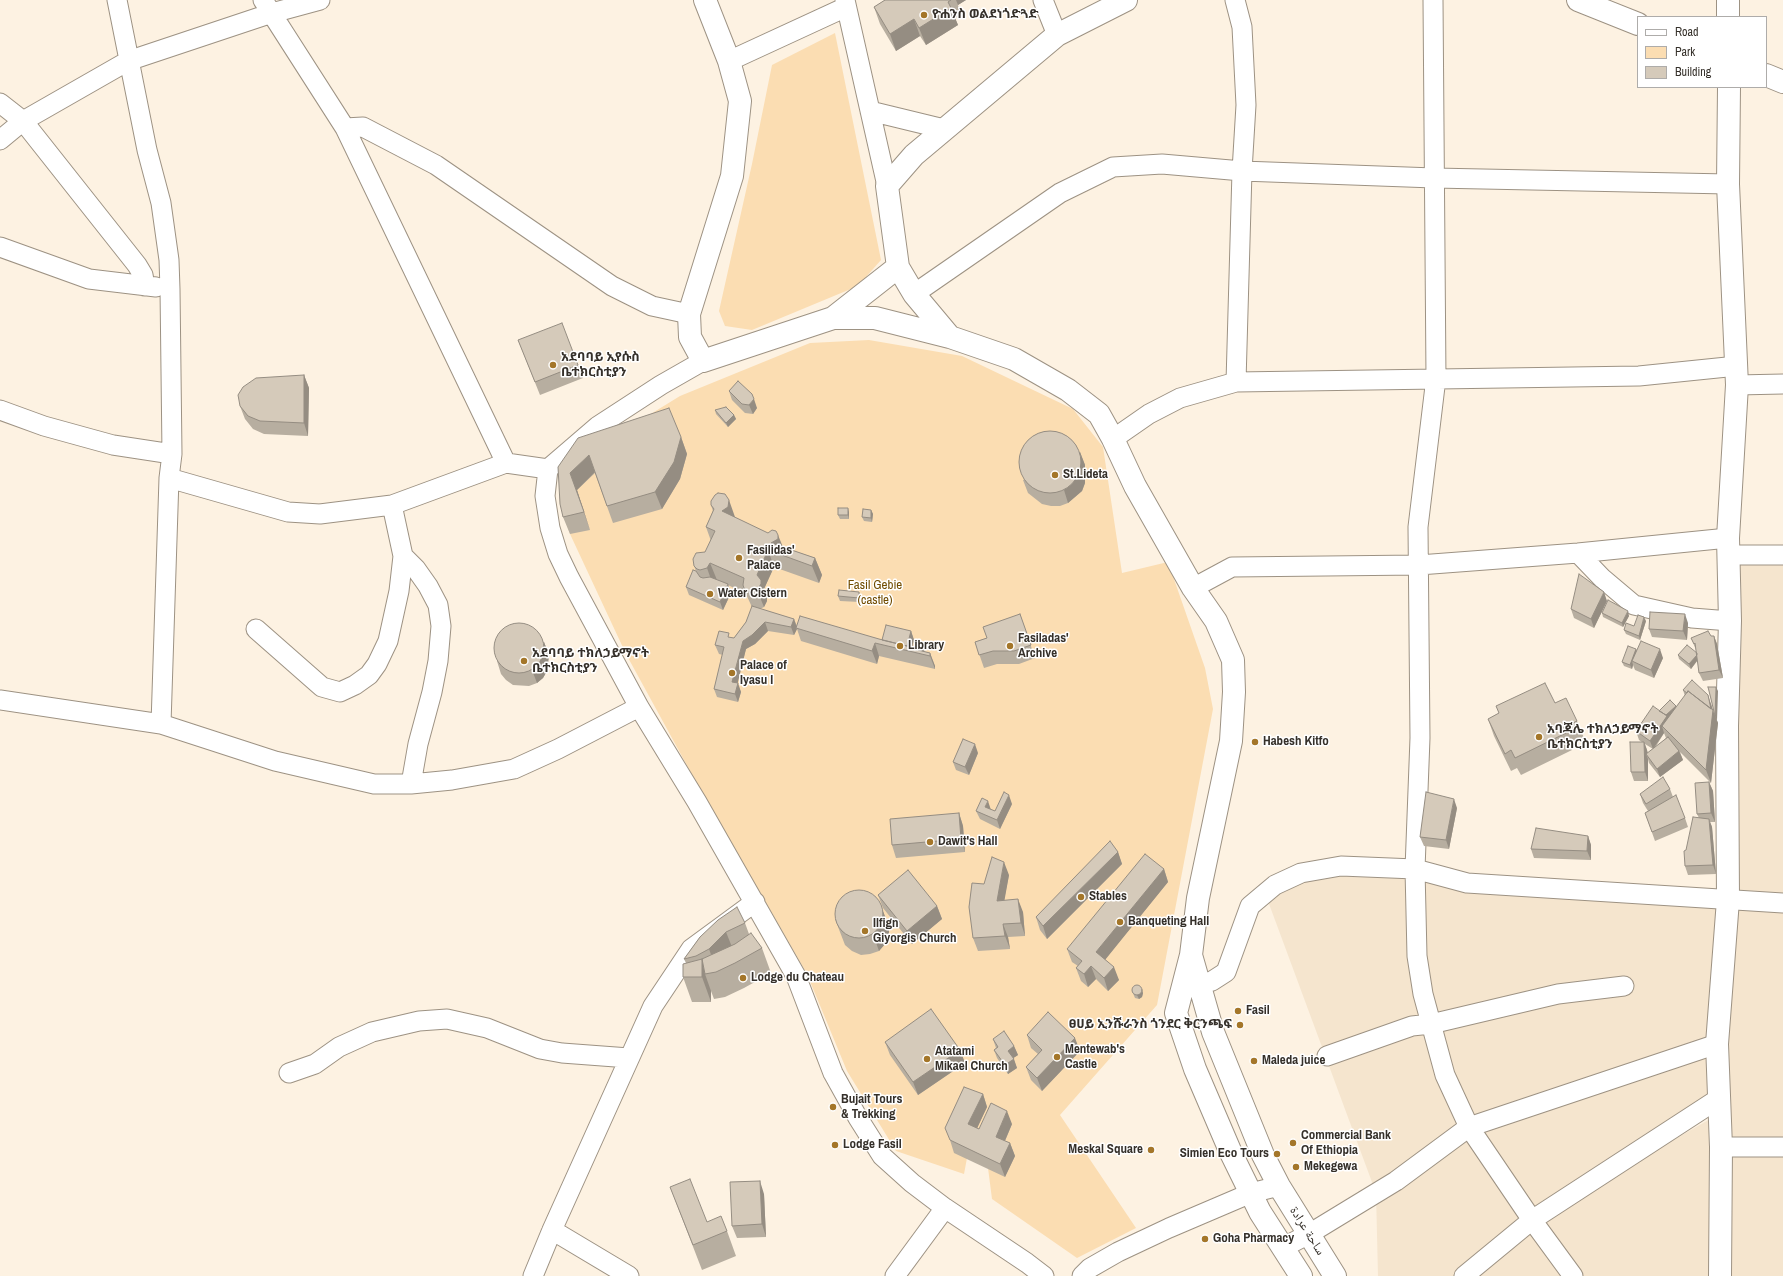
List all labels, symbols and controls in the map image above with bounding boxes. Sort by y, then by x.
place label: ዮሐንስ ወልደነጎድጓድ [932,7,1039,23]
marker: ዮሐንስ ወልደነጎድጓድ [919,10,929,20]
legend [1637,16,1767,88]
text: Road [1675,24,1699,40]
text: Park [1675,44,1695,60]
text: Building [1675,64,1711,80]
place label: አደባባይ ኢየሱስ ቤተክርስቲያን [561,350,640,381]
marker: አደባባይ ኢየሱስ ቤተክርስቲያን [548,360,558,370]
place label: St.Lideta [1063,467,1108,483]
marker: St.Lideta [1050,470,1060,480]
place label: Fasilidas' Palace [747,543,795,574]
marker: Fasilidas' Palace [734,553,744,563]
park label: Fasil Gebie (castle) [848,578,902,609]
place label: Water Cistern [718,586,787,602]
marker: Water Cistern [705,589,715,599]
place label: Fasiladas' Archive [1018,631,1069,662]
place label: Library [908,638,944,654]
marker: Library [895,641,905,651]
marker: Fasiladas' Archive [1005,641,1015,651]
place label: አደባባይ ተክለኃይማኖት ቤተክርስቲያን [532,646,649,677]
marker: አደባባይ ተክለኃይማኖት ቤተክርስቲያን [519,656,529,666]
place label: Palace of Iyasu I [740,658,787,689]
marker: Palace of Iyasu I [727,668,737,678]
place label: አባጃሌ ተክለኃይማኖት ቤተክርስቲያን [1547,722,1658,753]
marker: አባጃሌ ተክለኃይማኖት ቤተክርስቲያን [1534,732,1544,742]
place label: Habesh Kitfo [1263,734,1329,750]
marker: Habesh Kitfo [1250,737,1260,747]
place label: Dawit's Hall [938,834,997,850]
marker: Dawit's Hall [925,837,935,847]
place label: Stables [1089,889,1127,905]
marker: Stables [1076,892,1086,902]
place label: Banqueting Hall [1128,914,1209,930]
place label: Ilfign Giyorgis Church [873,916,957,947]
marker: Banqueting Hall [1115,917,1125,927]
marker: Ilfign Giyorgis Church [860,926,870,936]
place label: Lodge du Chateau [751,970,844,986]
marker: Lodge du Chateau [738,973,748,983]
place label: Fasil [1246,1003,1270,1019]
marker: Fasil [1233,1006,1243,1016]
place label: ፀሀይ ኢንሹራንስ ጎንደር ቅርንጫፍ [1069,1017,1232,1033]
marker: ፀሀይ ኢንሹራንስ ጎንደር ቅርንጫፍ [1235,1020,1245,1030]
place label: Mentewab's Castle [1065,1042,1125,1073]
place label: Atatami Mikael Church [935,1044,1008,1075]
marker: Mentewab's Castle [1052,1052,1062,1062]
place label: Maleda juice [1262,1053,1325,1069]
marker: Atatami Mikael Church [922,1054,932,1064]
marker: Maleda juice [1249,1056,1259,1066]
place label: Bujait Tours & Trekking [841,1092,902,1123]
marker: Bujait Tours & Trekking [828,1102,838,1112]
place label: Commercial Bank Of Ethiopia [1301,1128,1391,1159]
place label: Lodge Fasil [843,1137,902,1153]
marker: Commercial Bank Of Ethiopia [1288,1138,1298,1148]
marker: Lodge Fasil [830,1140,840,1150]
place label: Meskal Square [1068,1142,1143,1158]
marker: Meskal Square [1146,1145,1156,1155]
place label: Simien Eco Tours [1180,1146,1269,1162]
marker: Simien Eco Tours [1272,1149,1282,1159]
place label: Mekegewa [1304,1159,1357,1175]
marker: Mekegewa [1291,1162,1301,1172]
street label: ساحة عرادة [1286,1204,1328,1258]
place label: Goha Pharmacy [1213,1231,1294,1247]
marker: Goha Pharmacy [1200,1234,1210,1244]

